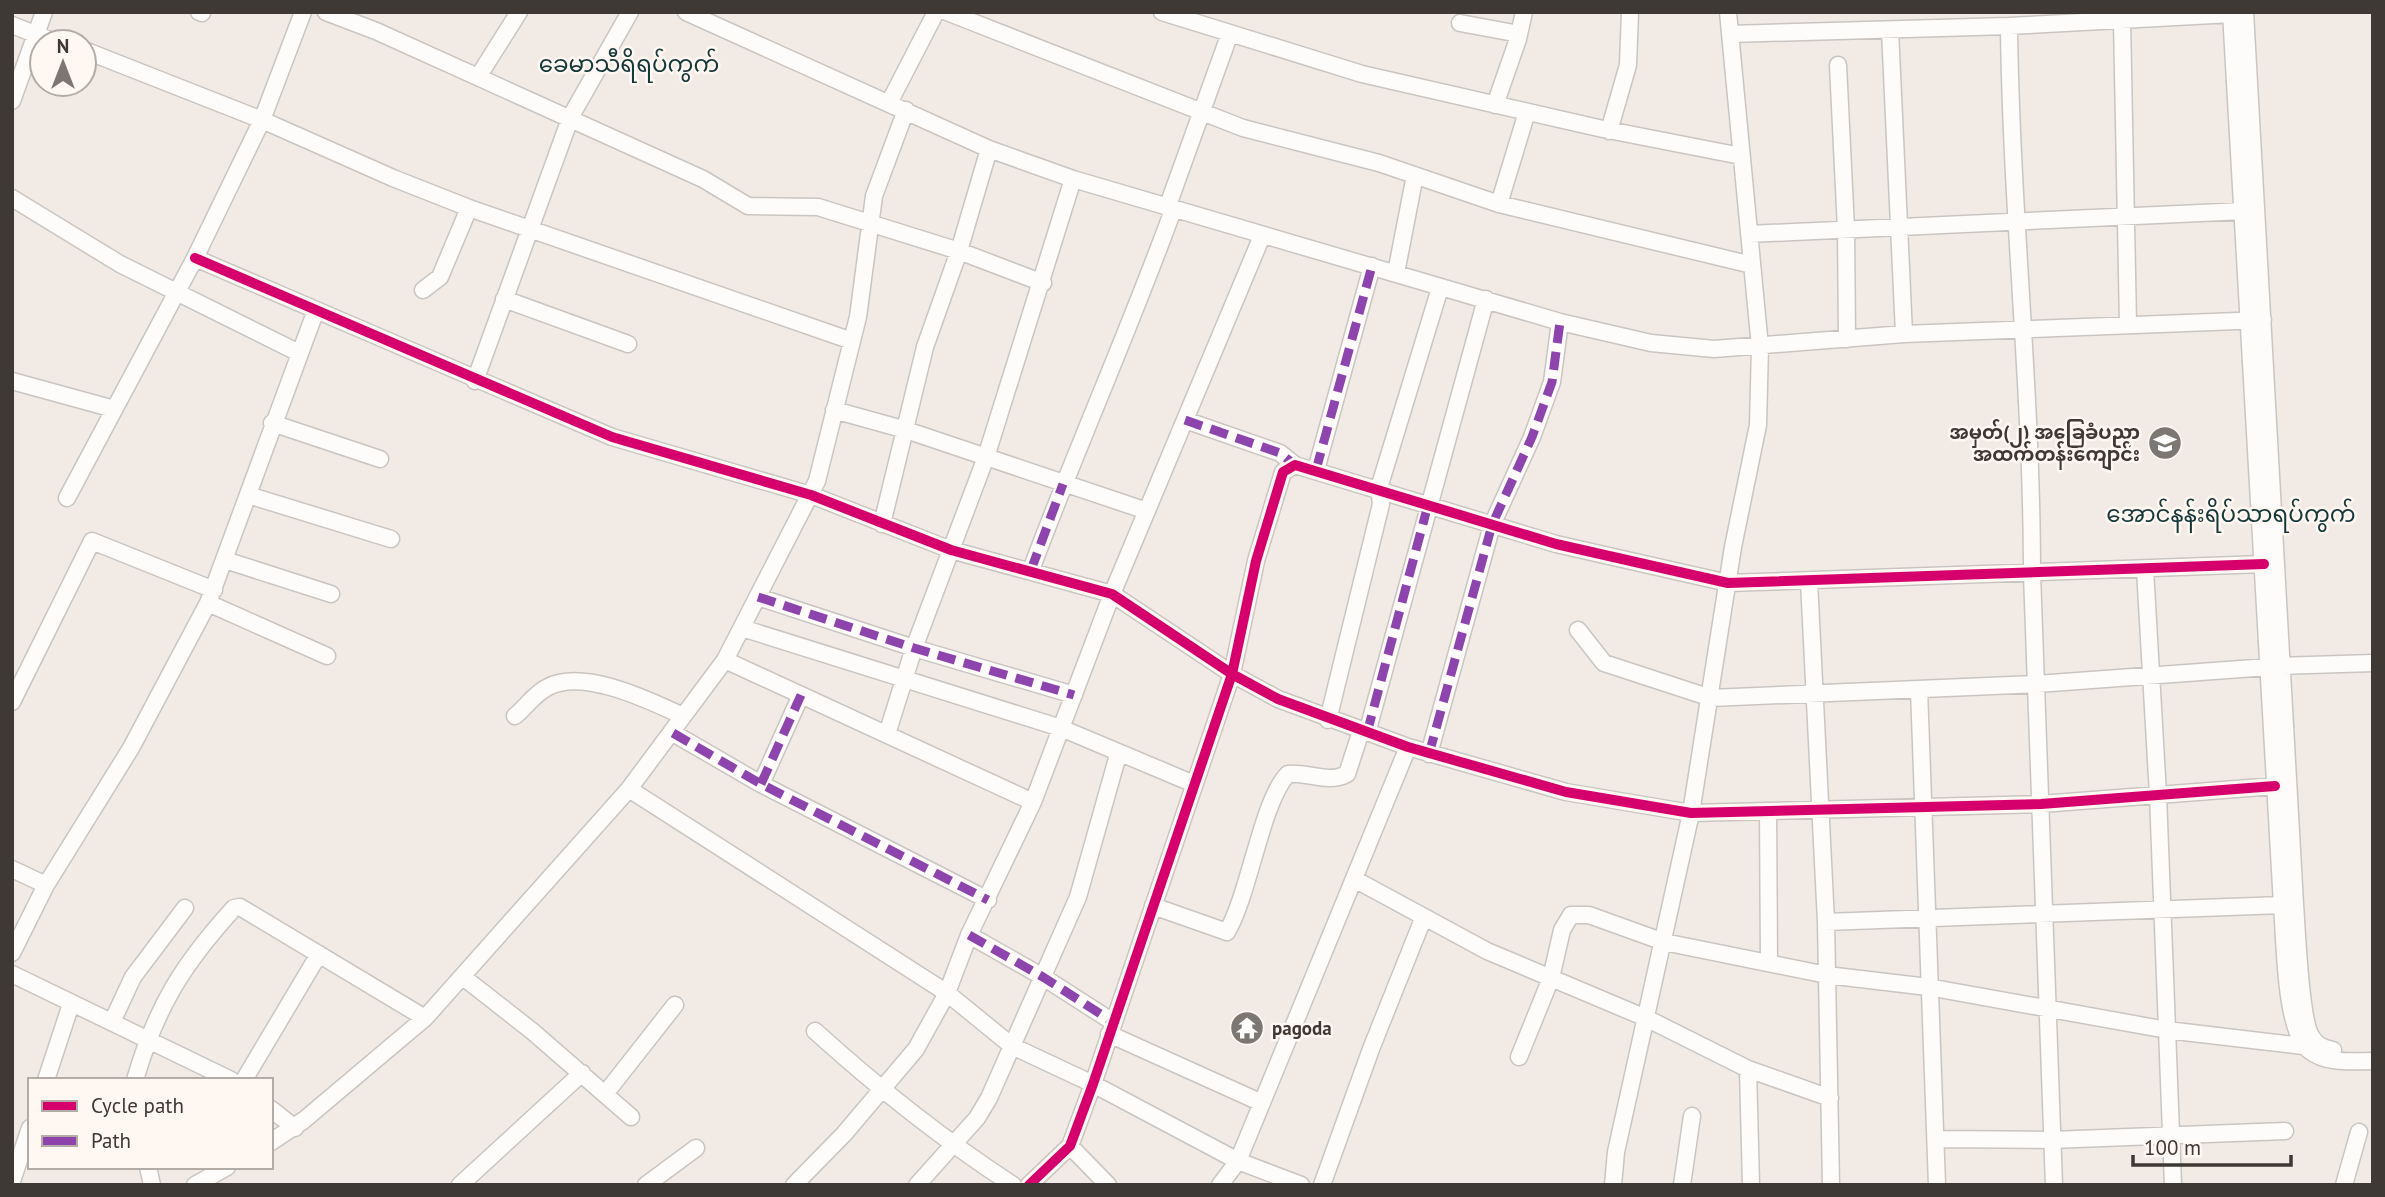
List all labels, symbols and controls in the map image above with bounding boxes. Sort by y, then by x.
north arrow [28,28,98,98]
text: N [57,34,69,58]
district label: ခေမာသီရိရပ်ကွက် [539,48,719,83]
place label: အမှတ်(၂) အခြေခံပညာ အထက်တန်းကျောင်း [1950,419,2140,471]
school or university icon: အမှတ်(၂) အခြေခံပညာ အထက်တန်းကျောင်း [2146,424,2184,462]
district label: အောင်နန်းရိပ်သာရပ်ကွက် [2106,498,2356,533]
temple icon: pagoda [1228,1009,1266,1047]
place label: pagoda [1272,1016,1332,1040]
legend [28,1078,273,1169]
text: Cycle path [91,1092,184,1119]
scale bar [2133,1124,2290,1168]
text: Path [91,1127,131,1154]
text: 100 m [2144,1134,2201,1161]

